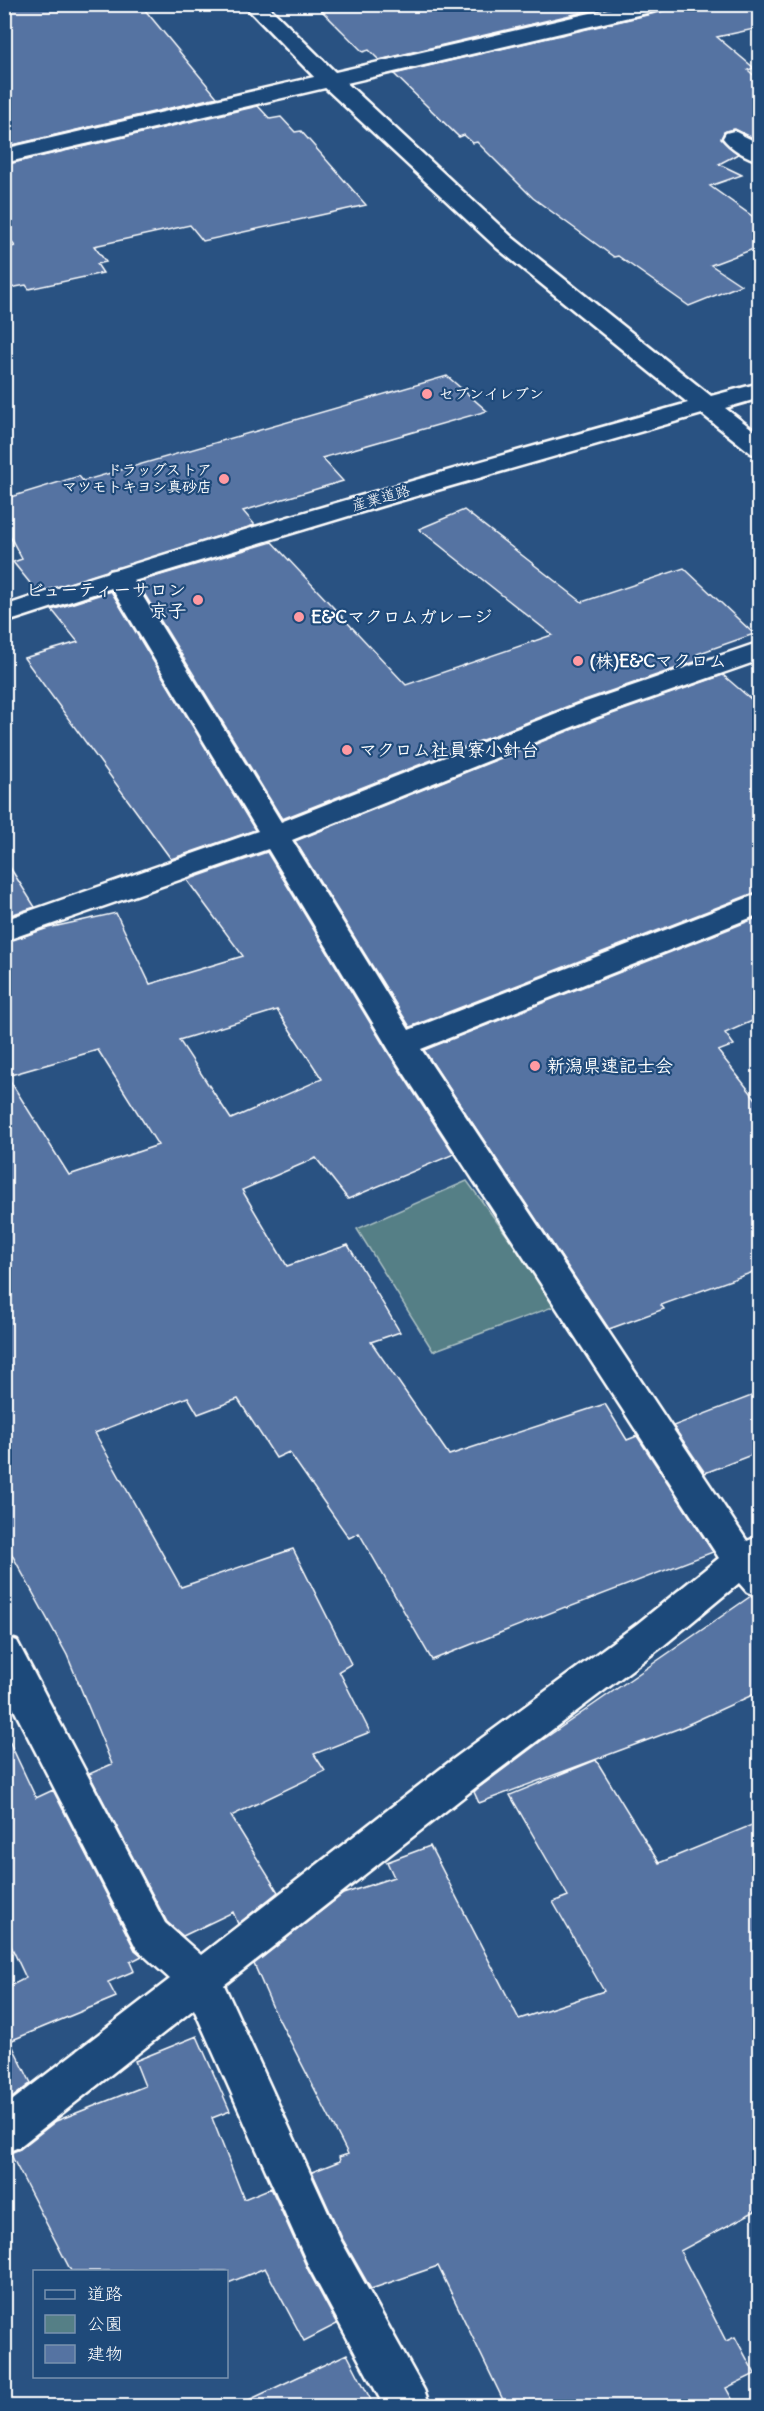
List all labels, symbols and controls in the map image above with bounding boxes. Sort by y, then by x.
place label: セブンイレブン [439,384,544,403]
marker: セブンイレブン [420,387,434,401]
place label: ドラッグストア マツモトキヨシ真砂店 [62,460,212,496]
marker: ドラッグストア マツモトキヨシ真砂店 [217,472,231,486]
street label: 産業道路 [349,480,412,515]
place label: ビューティーサロン 京子 [26,578,186,622]
marker: ビューティーサロン 京子 [191,593,205,607]
place label: E&Cマクロムガレージ [311,605,492,628]
marker: E&Cマクロムガレージ [292,610,306,624]
place label: (株)E&Cマクロム [590,649,727,672]
marker: (株)E&Cマクロム [571,654,585,668]
place label: マクロム社員寮小針台 [359,738,539,761]
marker: マクロム社員寮小針台 [340,743,354,757]
place label: 新潟県速記士会 [547,1054,673,1077]
marker: 新潟県速記士会 [528,1059,542,1073]
legend [33,2270,228,2378]
text: 道路 [87,2282,123,2305]
text: 公園 [87,2312,123,2335]
text: 建物 [87,2342,123,2365]

